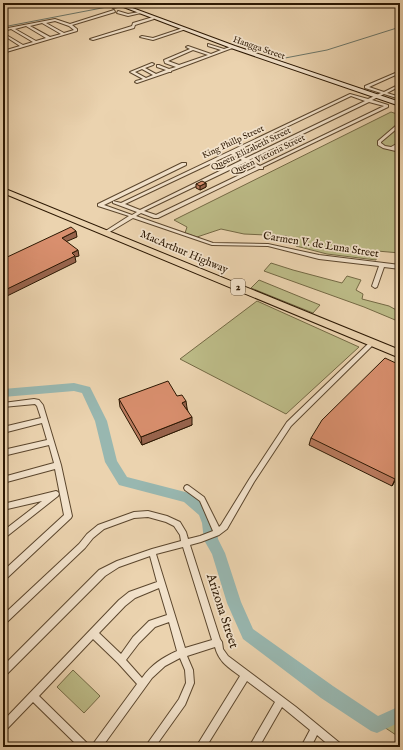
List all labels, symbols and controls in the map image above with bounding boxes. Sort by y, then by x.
street label: Hangga Street [231,34,287,62]
street label: King Phillp Street [200,123,266,161]
street label: Queen Elizabeth Street [209,125,293,173]
street label: Queen Victoria Street [229,132,307,178]
street label: MacArthur Highway [138,227,231,277]
street label: Carmen V. de Luna Street [262,229,380,261]
road number: 2 [231,279,245,295]
street label: Arizona Street [202,570,242,651]

